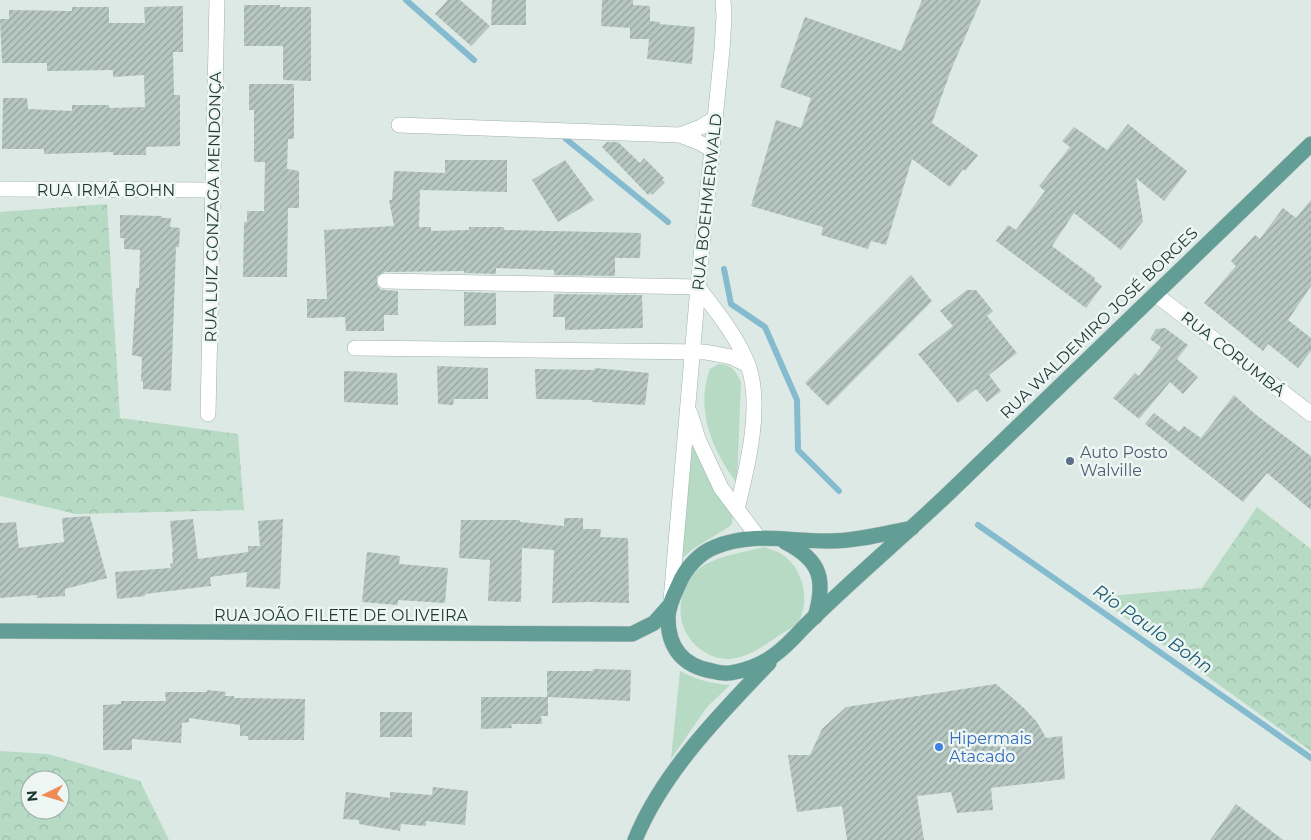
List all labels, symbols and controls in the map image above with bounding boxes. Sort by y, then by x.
street label: RUA LUIZ GONZAGA MENDONÇA [201,71,225,343]
street label: RUA BOEHMERWALD [688,113,726,291]
street label: RUA IRMÃ BOHN [37,181,175,200]
street label: RUA WALDEMIRO JOSÉ BORGES [996,223,1202,423]
street label: RUA CORUMBÁ [1177,307,1289,401]
place label: Auto Posto Walville [1080,443,1168,480]
marker: Auto Posto Walville [1064,455,1076,467]
water label: Rio Paulo Bohn [1089,580,1217,678]
street label: RUA JOÃO FILETE DE OLIVEIRA [214,606,469,625]
place label: Hipermais Atacado [949,729,1032,766]
marker: Hipermais Atacado [933,741,945,753]
north arrow [20,770,70,820]
text: N [23,790,42,803]

